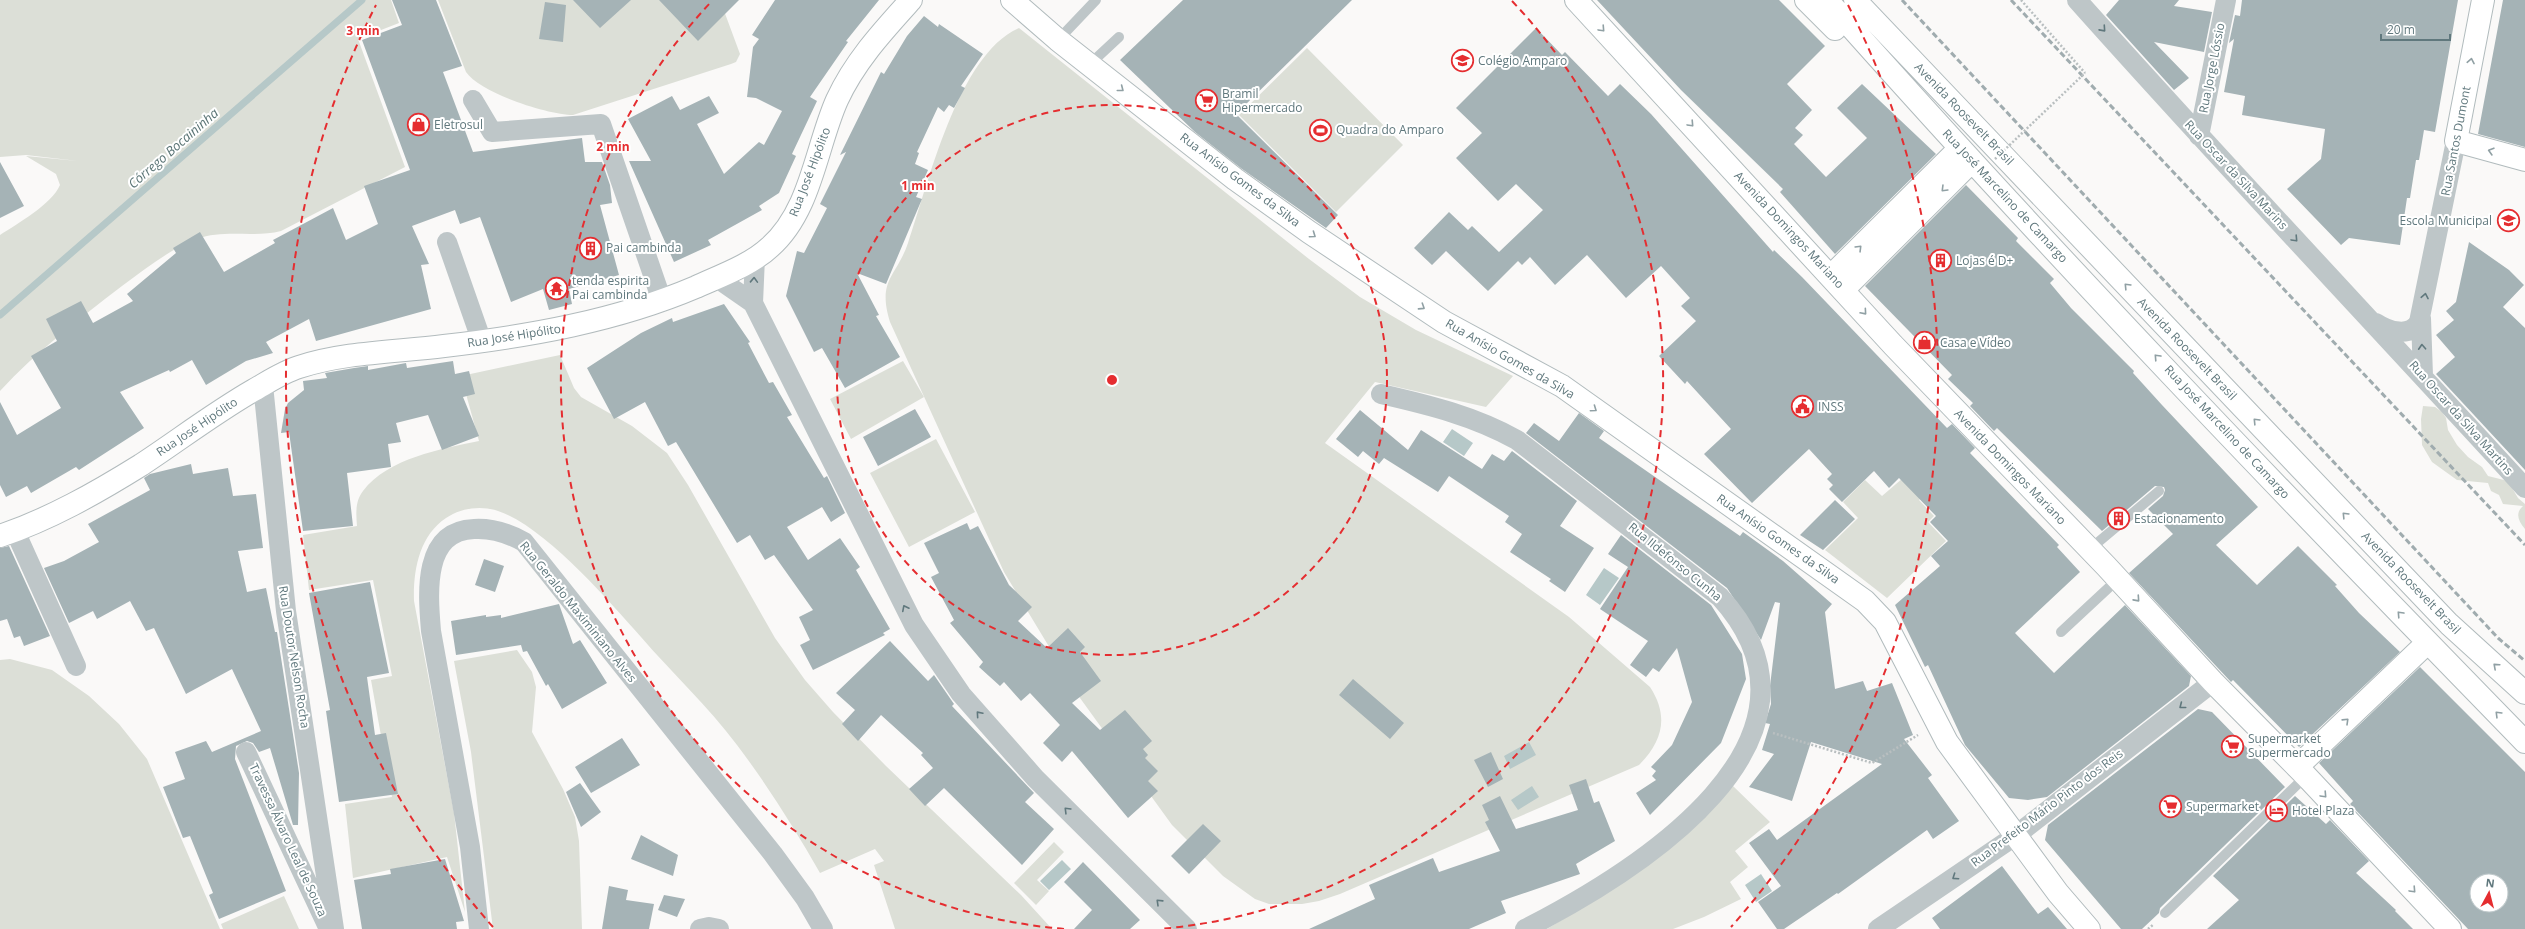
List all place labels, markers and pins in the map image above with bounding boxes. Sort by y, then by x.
school or university icon: Colégio Amparo [1449,48,1475,74]
place label: Colégio Amparo [1478,52,1567,69]
place label: Bramil Hipermercado [1222,85,1303,116]
supermarket icon: Bramil Hipermercado [1193,88,1219,114]
shop icon: Eletrosul [406,112,432,138]
place label: Eletrosul [434,116,483,133]
sports icon: Quadra do Amparo [1308,117,1334,143]
place label: Quadra do Amparo [1336,121,1444,138]
school or university icon: Escola Municipal [2495,208,2521,234]
place label: Escola Municipal [2399,212,2492,229]
building icon: Pai cambinda [578,235,604,261]
place label: Pai cambinda [606,239,681,256]
building icon: Lojas é D+ [1927,248,1953,274]
place label: Lojas é D+ [1956,252,2014,269]
place label: tenda espirita Pai cambinda [572,272,649,303]
temple icon: tenda espirita Pai cambinda [543,275,569,301]
shop icon: Casa e Vídeo [1912,330,1938,356]
place label: Casa e Vídeo [1940,334,2011,351]
centre of rings [1105,373,1119,387]
public building icon: INSS [1789,394,1815,420]
place label: INSS [1818,398,1844,415]
building icon: Estacionamento [2106,506,2132,532]
place label: Estacionamento [2134,510,2224,527]
place label: Supermarket Supermercado [2248,730,2331,761]
supermarket icon: Supermarket Supermercado [2220,733,2246,759]
supermarket icon: Supermarket [2157,794,2183,820]
place label: Supermarket [2186,798,2259,815]
hotel icon: Hotel Plaza [2264,798,2290,824]
place label: Hotel Plaza [2292,802,2354,819]

